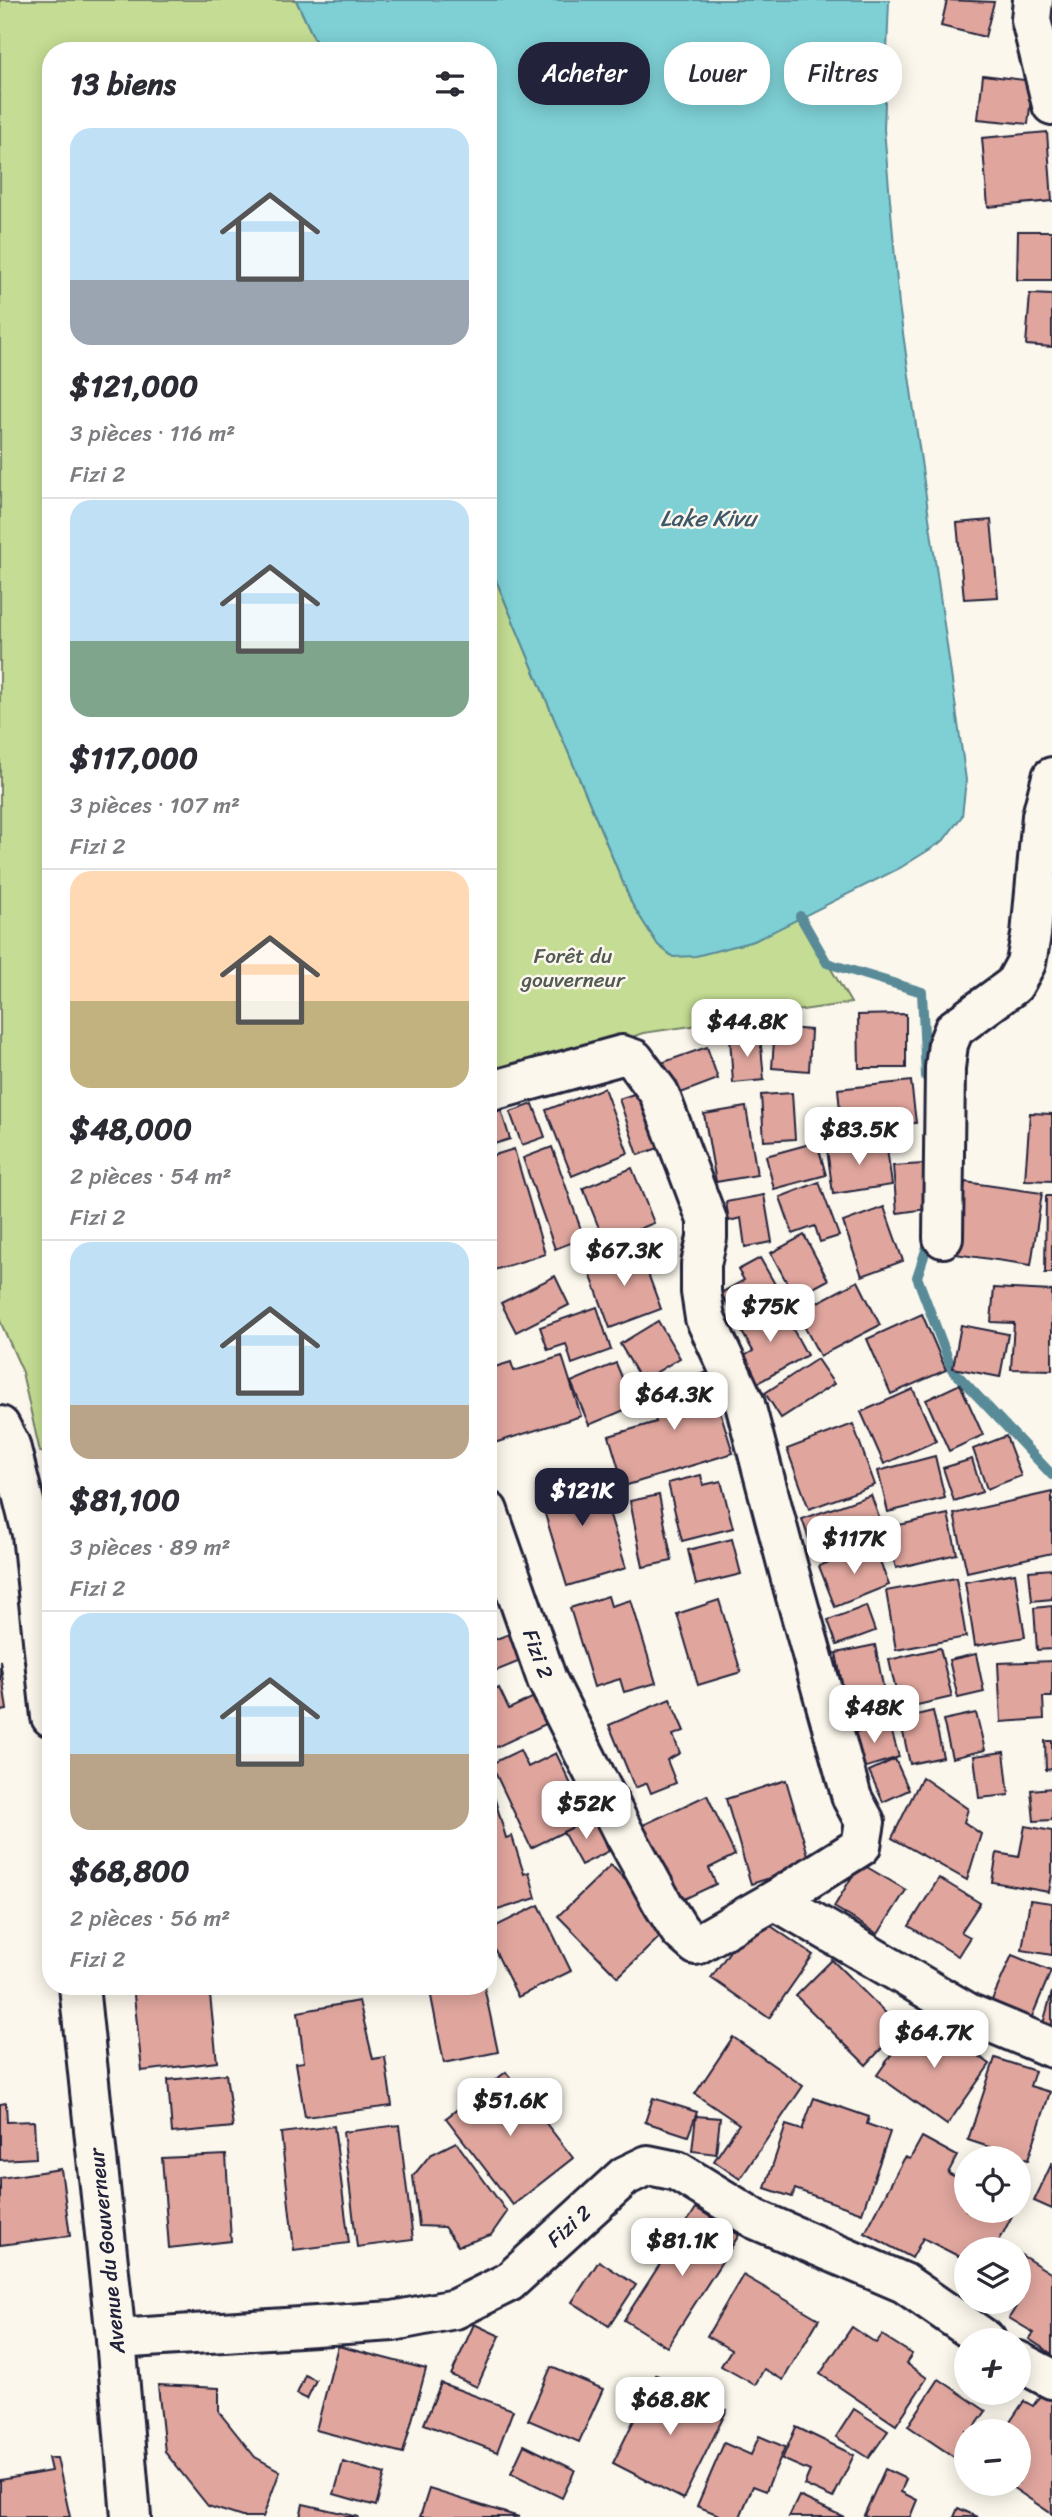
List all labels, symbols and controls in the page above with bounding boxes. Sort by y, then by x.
chip: Acheter [518,42,650,105]
chip: Louer [664,42,770,105]
chip: Filtres [784,42,902,105]
text: 13 biens [70,57,176,111]
icon: filters [431,65,469,103]
icon: home [207,174,333,300]
text: $121,000 [70,359,198,413]
text: 3 pièces · 116 m² [70,413,235,454]
text: Fizi 2 [70,454,125,495]
water label: Lake Kivu [660,498,758,539]
icon: home [207,546,333,672]
text: $117,000 [70,731,198,785]
text: 3 pièces · 107 m² [70,785,240,826]
text: Fizi 2 [70,826,125,867]
icon: home [207,917,333,1043]
park label: Forêt du gouverneur [519,937,626,999]
pin: $44.8K [690,1000,804,1059]
text: $44.8K [707,1001,787,1042]
text: $48,000 [70,1102,192,1156]
pin: $83.5K [802,1108,916,1167]
text: $83.5K [821,1109,897,1150]
text: 2 pièces · 54 m² [70,1156,232,1197]
text: Fizi 2 [70,1197,125,1238]
pin: $67.3K [567,1228,681,1288]
text: $67.3K [586,1230,662,1271]
pin: $75K [729,1284,811,1344]
text: $75K [742,1286,798,1327]
icon: home [207,1288,333,1414]
pin: $64.3K [617,1372,731,1432]
text: $64.3K [636,1374,712,1415]
pin: $121K [533,1468,631,1528]
text: $121K [551,1470,613,1511]
text: $81,100 [70,1473,180,1527]
pin: $117K [805,1516,903,1576]
text: $117K [823,1518,885,1559]
text: 3 pièces · 89 m² [70,1527,230,1568]
text: Fizi 2 [70,1568,125,1609]
street label: Fizi 2 [511,1624,565,1684]
icon: home [207,1659,333,1785]
pin: $48K [833,1686,915,1745]
text: $48K [845,1687,903,1728]
pin: $52K [545,1782,627,1841]
text: $52K [558,1783,614,1824]
text: $68,800 [70,1844,189,1898]
text: 2 pièces · 56 m² [70,1898,230,1939]
text: Fizi 2 [70,1939,125,1980]
pin: $64.7K [877,2010,991,2070]
text: $64.7K [896,2012,972,2053]
pin: $51.6K [453,2078,567,2138]
text: $51.6K [473,2080,547,2121]
street label: Avenue du Gouverneur [77,2145,137,2357]
map controls [954,2146,1031,2496]
button: locate [954,2146,1031,2223]
street label: Fizi 2 [537,2195,601,2257]
pin: $81.1K [625,2218,739,2278]
text: $81.1K [647,2220,717,2261]
button: layers [954,2237,1031,2314]
button: + [954,2328,1031,2405]
pin: $68.8K [613,2378,727,2437]
text: $68.8K [631,2379,709,2420]
button: − [954,2419,1031,2496]

